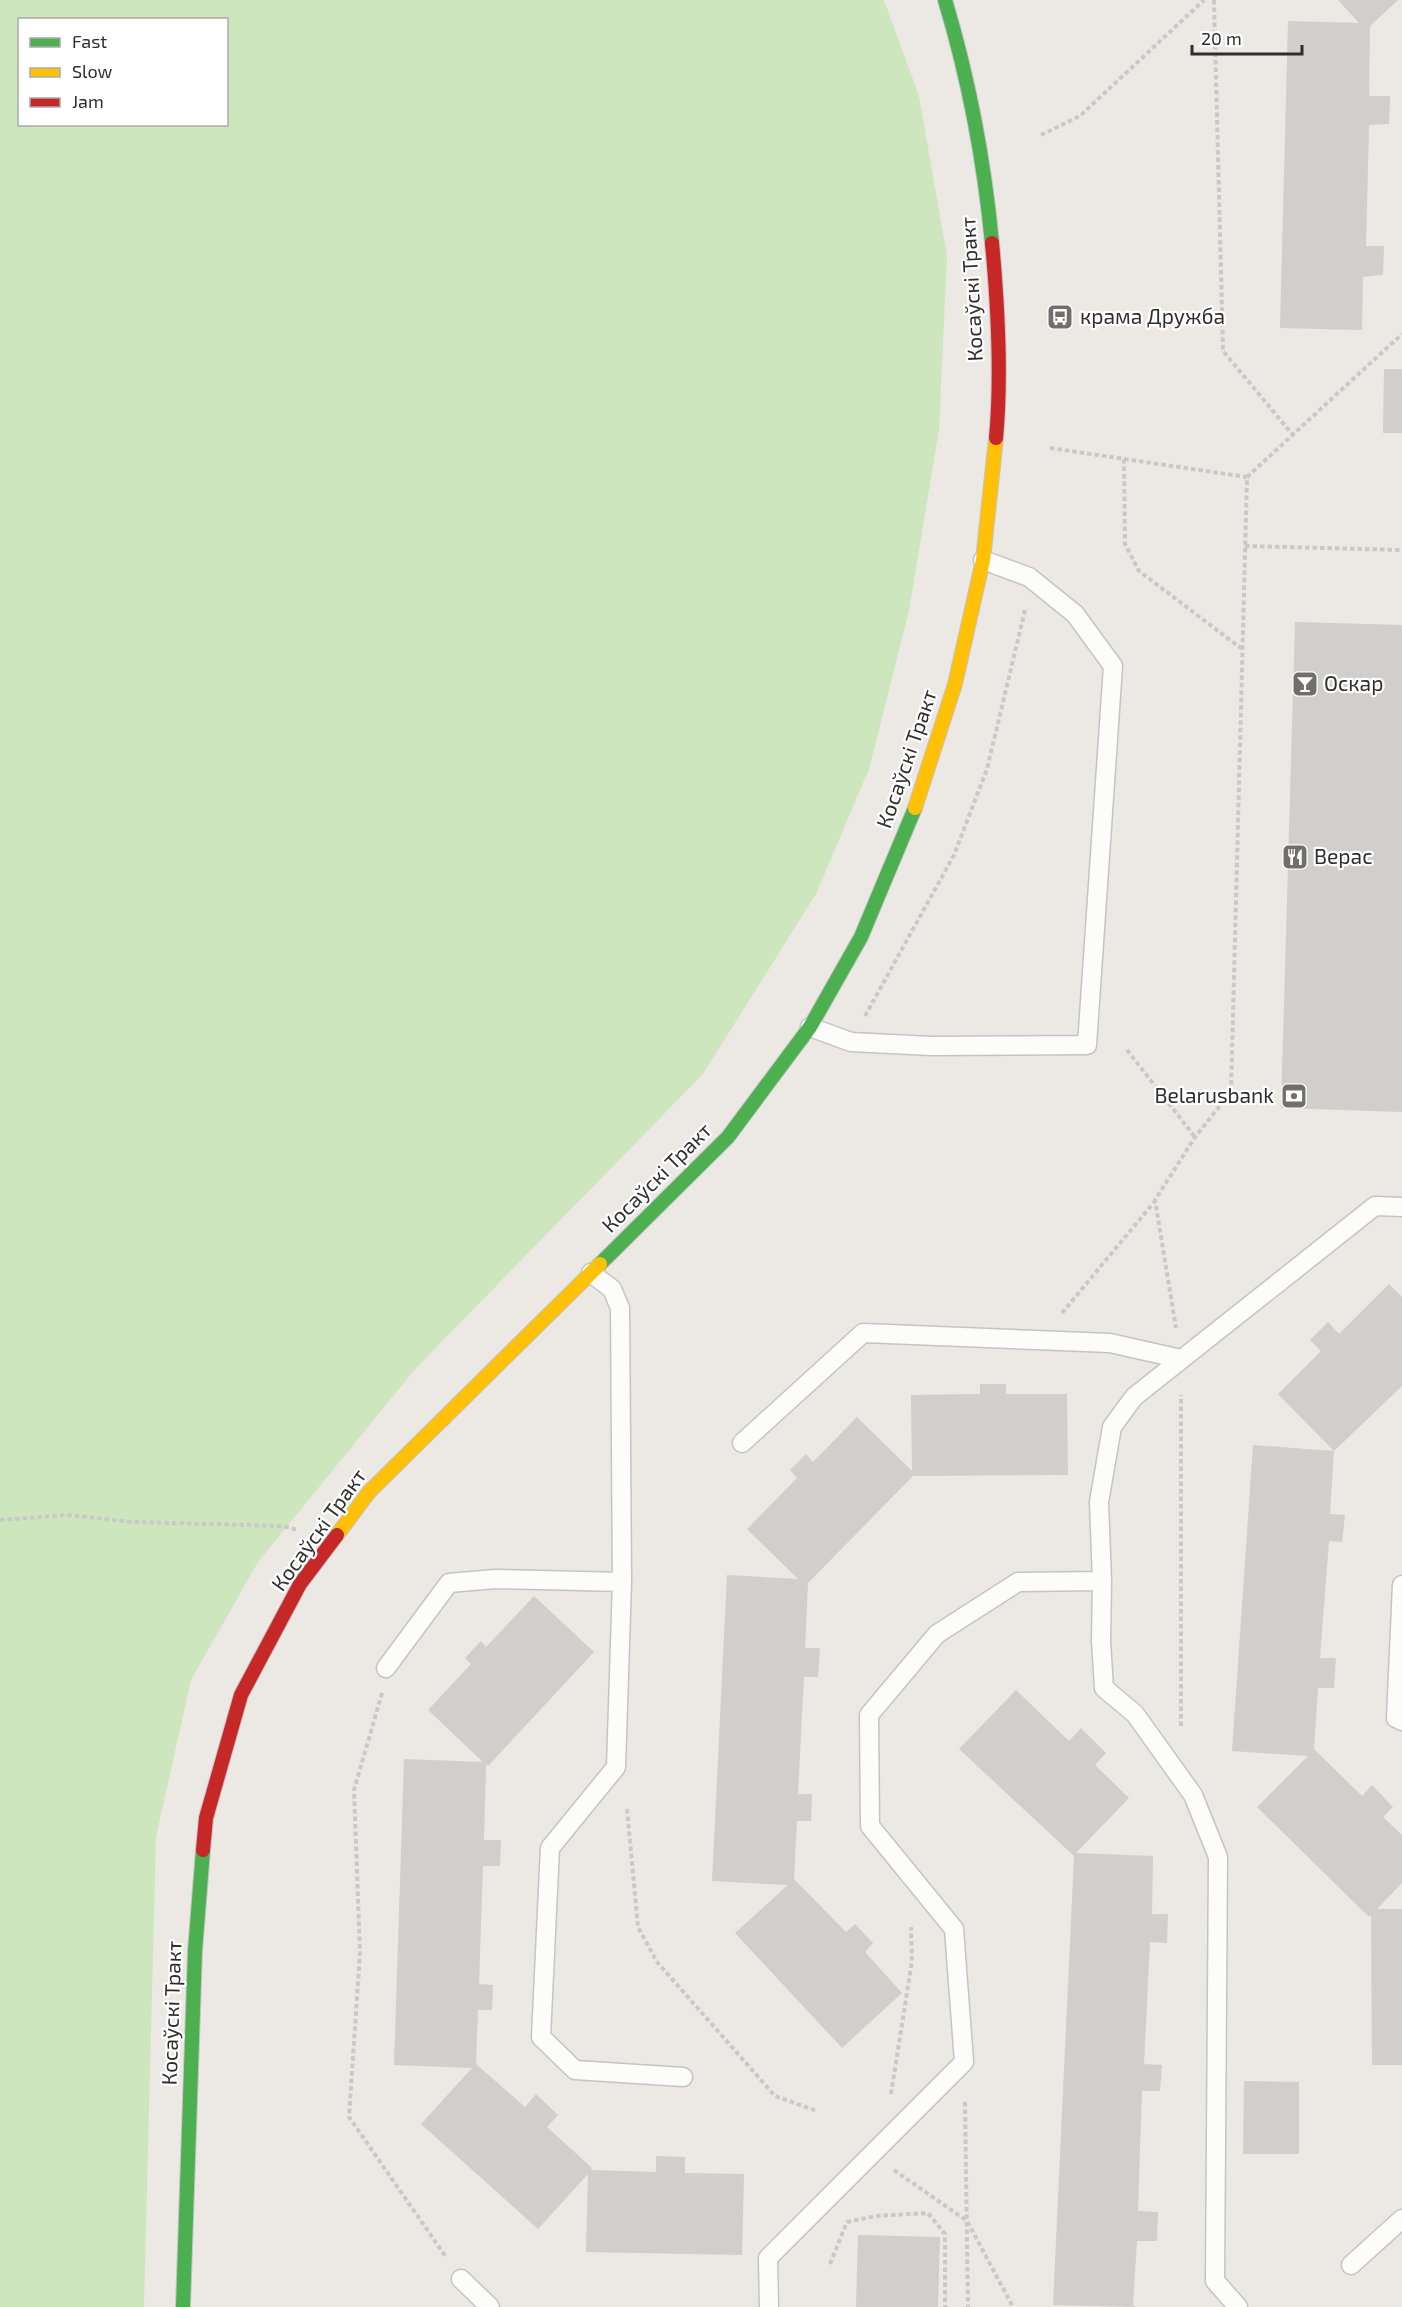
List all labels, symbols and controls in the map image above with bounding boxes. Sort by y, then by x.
legend [18,18,228,126]
scale bar [1192,18,1302,56]
text: 20 m [1201,27,1242,49]
text: Fast [72,30,107,52]
text: Slow [72,60,113,82]
text: Jam [72,90,104,112]
street label: Косаўскі Тракт [954,216,988,362]
bus stop icon: крама Дружба [1045,302,1075,332]
place label: крама Дружба [1080,303,1225,329]
bar icon: Оскар [1290,669,1320,699]
place label: Оскар [1324,670,1383,695]
street label: Косаўскі Тракт [870,686,942,831]
restaurant icon: Верас [1280,842,1310,872]
place label: Верас [1314,843,1373,868]
bank icon: Belarusbank [1279,1081,1309,1111]
place label: Belarusbank [1154,1082,1274,1107]
street label: Косаўскі Тракт [596,1117,717,1238]
street label: Косаўскі Тракт [265,1463,371,1596]
street label: Косаўскі Тракт [155,1940,187,2086]

